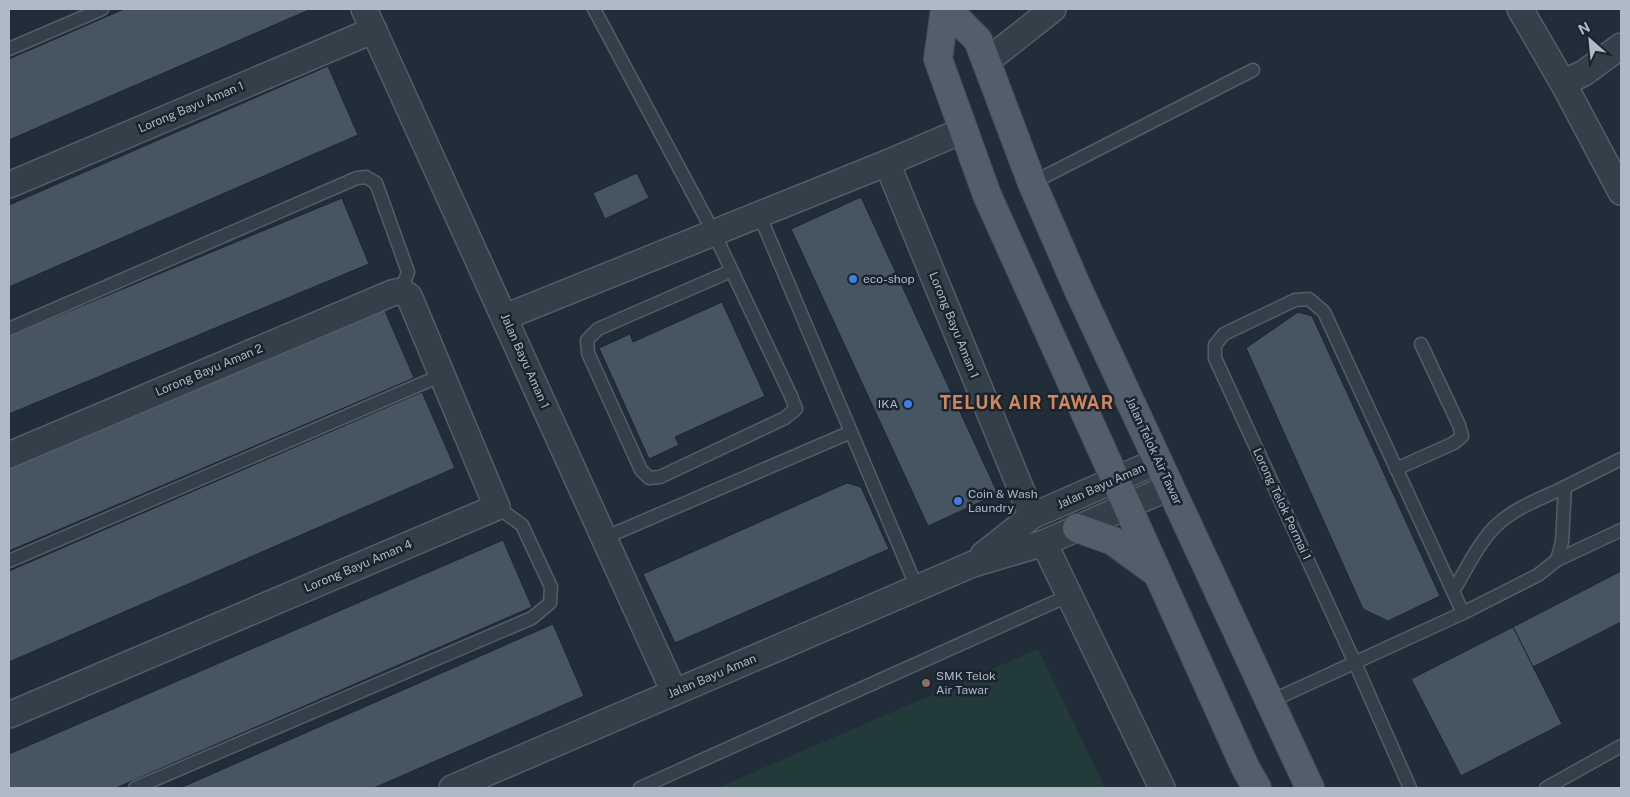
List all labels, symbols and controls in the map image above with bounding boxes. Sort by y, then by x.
north arrow [1565,15,1615,65]
text: N [1576,19,1593,38]
street label: Lorong Bayu Aman 1 [136,78,246,136]
street label: Lorong Bayu Aman 1 [926,270,982,380]
place label: eco-shop [863,272,915,286]
marker: eco-shop [847,273,859,285]
street label: Jalan Bayu Aman 1 [498,311,552,411]
street label: Lorong Bayu Aman 2 [153,341,265,399]
district label: TELUK AIR TAWAR [940,392,1114,413]
street label: Jalan Telok Air Tawar [1123,395,1185,507]
place label: IKA [878,397,898,411]
marker: IKA [902,398,914,410]
street label: Lorong Telok Permai 1 [1250,446,1314,562]
street label: Jalan Bayu Aman [1055,460,1147,512]
place label: Coin & Wash Laundry [968,487,1038,515]
marker: Coin & Wash Laundry [952,495,964,507]
street label: Lorong Bayu Aman 4 [302,537,414,595]
street label: Jalan Bayu Aman [666,651,758,701]
place label: SMK Telok Air Tawar [936,669,996,697]
marker: SMK Telok Air Tawar [920,677,932,689]

